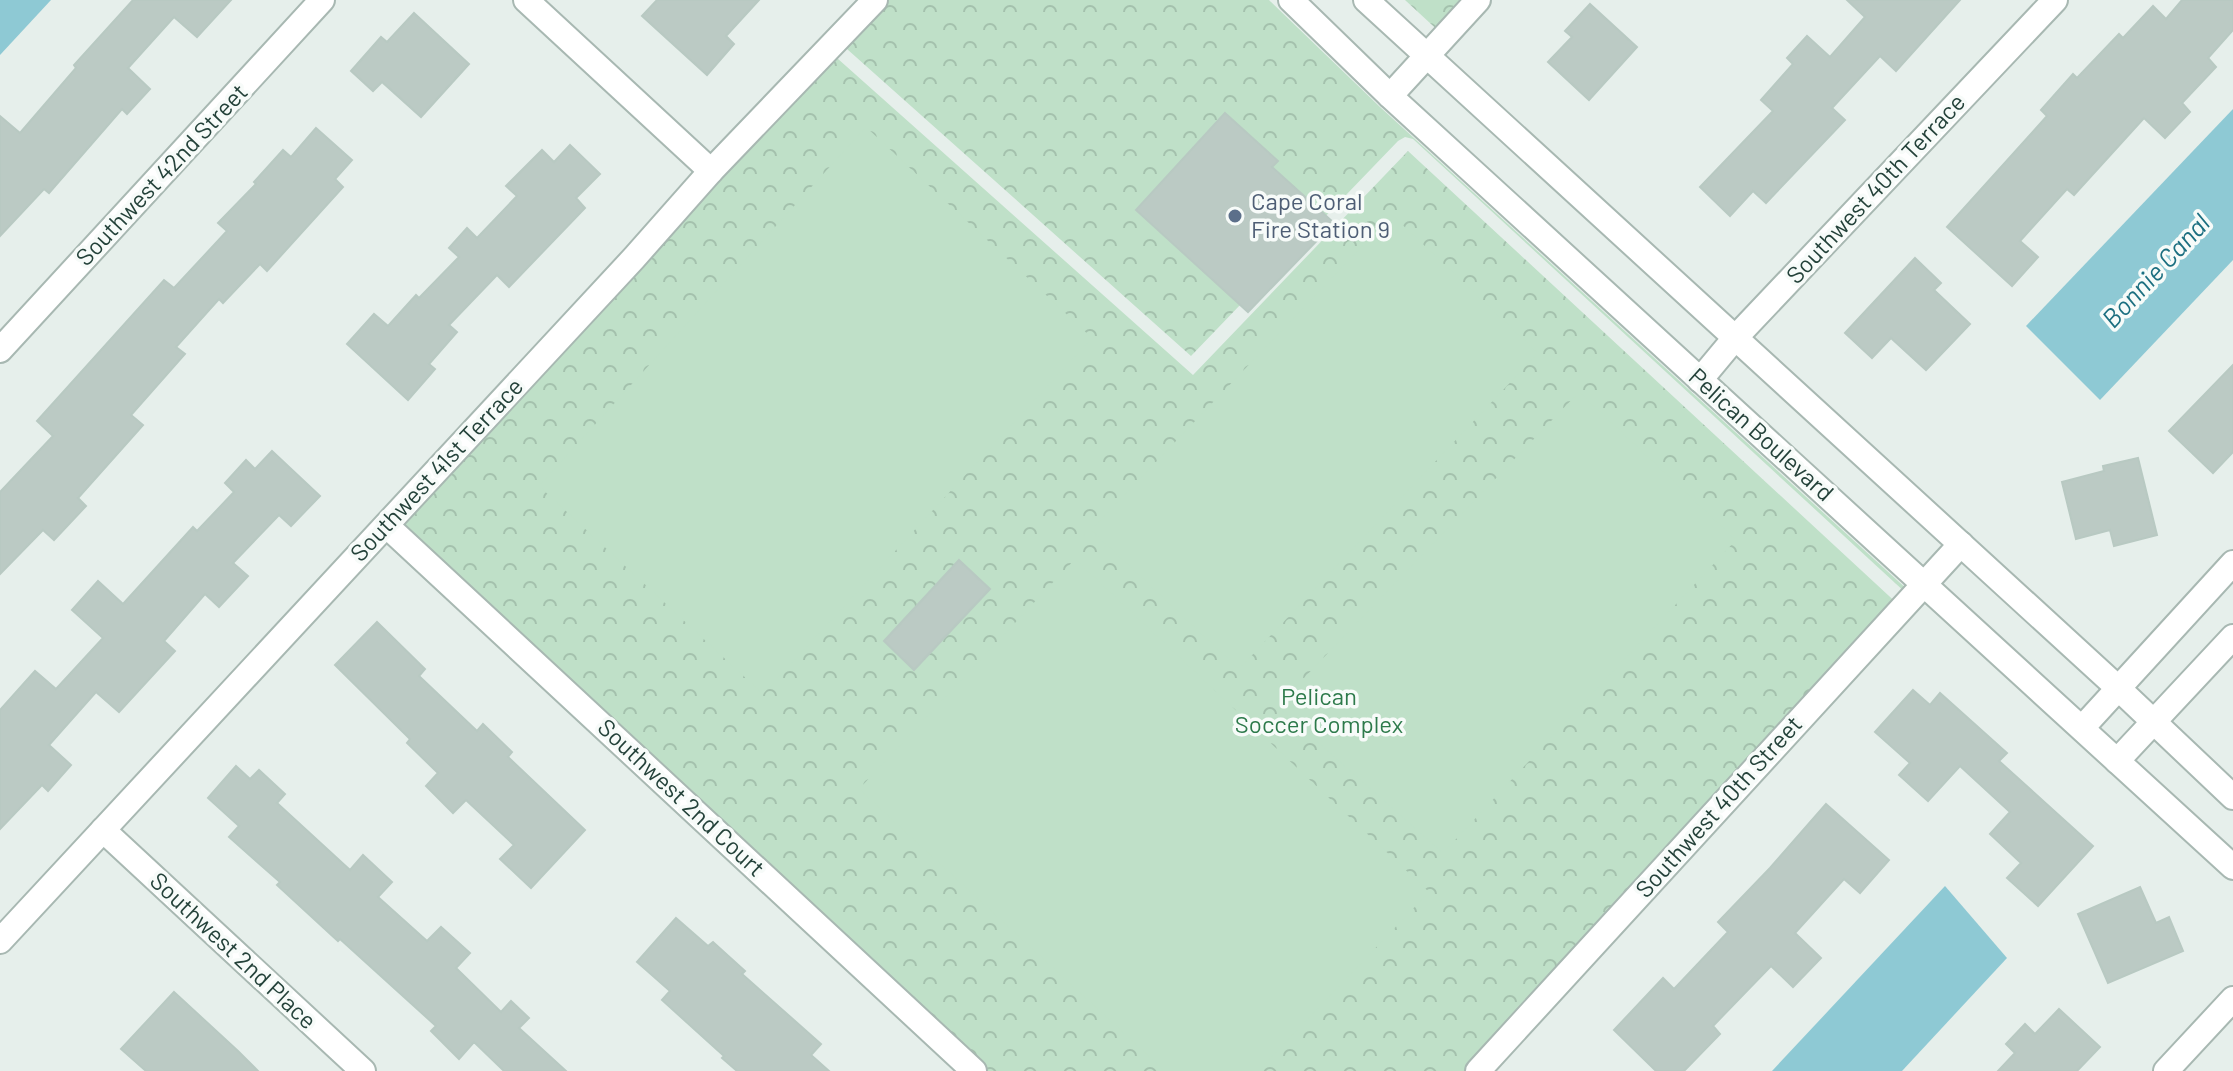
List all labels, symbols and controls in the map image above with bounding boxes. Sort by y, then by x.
street label: Southwest 42nd Street [69,77,253,271]
street label: Southwest 40th Terrace [1779,87,1970,289]
place label: Cape Coral Fire Station 9 [1251,186,1390,243]
marker: Cape Coral Fire Station 9 [1226,207,1244,225]
water label: Bonnie Canal [2095,207,2215,333]
street label: Pelican Boulevard [1684,361,1840,506]
street label: Southwest 41st Terrace [343,371,528,567]
park label: Pelican Soccer Complex [1235,681,1403,738]
street label: Southwest 40th Street [1629,709,1807,903]
street label: Southwest 2nd Court [592,712,772,882]
street label: Southwest 2nd Place [145,865,323,1034]

